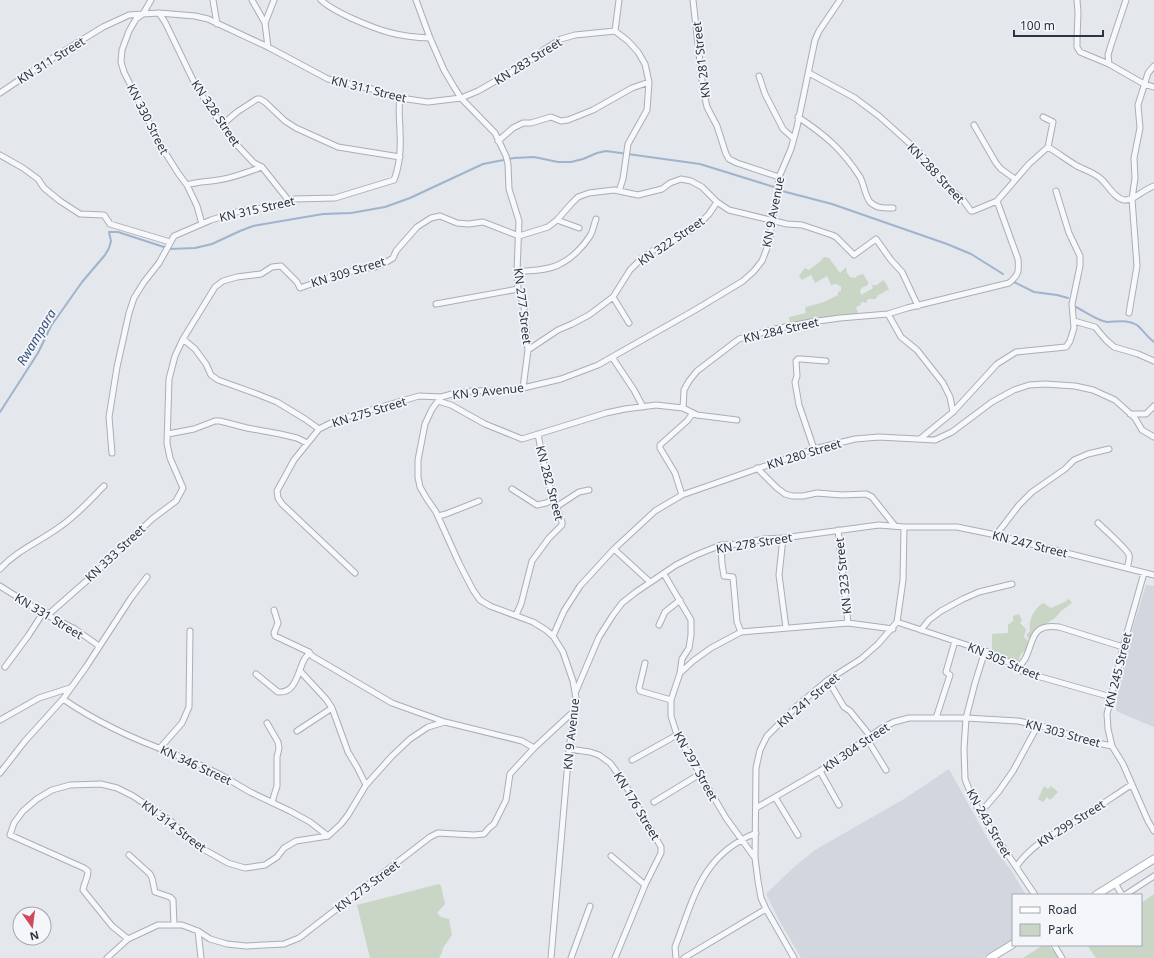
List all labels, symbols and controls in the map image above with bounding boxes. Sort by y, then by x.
scale bar [1014,12,1103,38]
text: 100 m [1020,17,1055,34]
street label: KN 281 Street [688,20,714,99]
street label: KN 311 Street [14,32,89,88]
street label: KN 283 Street [491,33,566,89]
street label: KN 311 Street [330,71,409,107]
street label: KN 328 Street [187,76,245,150]
street label: KN 330 Street [123,81,173,158]
street label: KN 288 Street [904,139,969,207]
street label: KN 9 Avenue [758,175,788,249]
street label: KN 315 Street [218,192,297,226]
street label: KN 322 Street [634,212,708,270]
street label: KN 309 Street [309,252,388,291]
street label: KN 277 Street [510,267,536,346]
water label: Rwampara [12,305,60,369]
street label: KN 284 Street [742,313,821,347]
street label: KN 9 Avenue [451,379,525,403]
street label: KN 275 Street [330,392,409,431]
street label: KN 280 Street [765,434,844,473]
street label: KN 282 Street [532,444,568,523]
street label: KN 333 Street [81,520,149,585]
street label: KN 247 Street [991,526,1070,562]
street label: KN 278 Street [715,528,794,557]
street label: KN 323 Street [830,536,855,615]
street label: KN 331 Street [12,589,87,643]
street label: KN 245 Street [1100,630,1136,709]
street label: KN 305 Street [965,638,1043,684]
street label: KN 241 Street [773,668,843,731]
street label: KN 9 Avenue [559,697,583,771]
street label: KN 303 Street [1024,715,1103,751]
street label: KN 304 Street [819,718,893,776]
street label: KN 297 Street [670,728,722,804]
street label: KN 346 Street [158,741,235,789]
street label: KN 176 Street [610,769,664,844]
street label: KN 243 Street [962,785,1016,861]
street label: KN 299 Street [1034,795,1109,851]
street label: KN 314 Street [138,796,210,856]
street label: KN 273 Street [331,856,403,916]
legend [1012,894,1142,946]
text: Road [1048,901,1077,918]
north arrow [12,906,52,946]
text: Park [1048,921,1074,938]
text: N [28,928,41,945]

